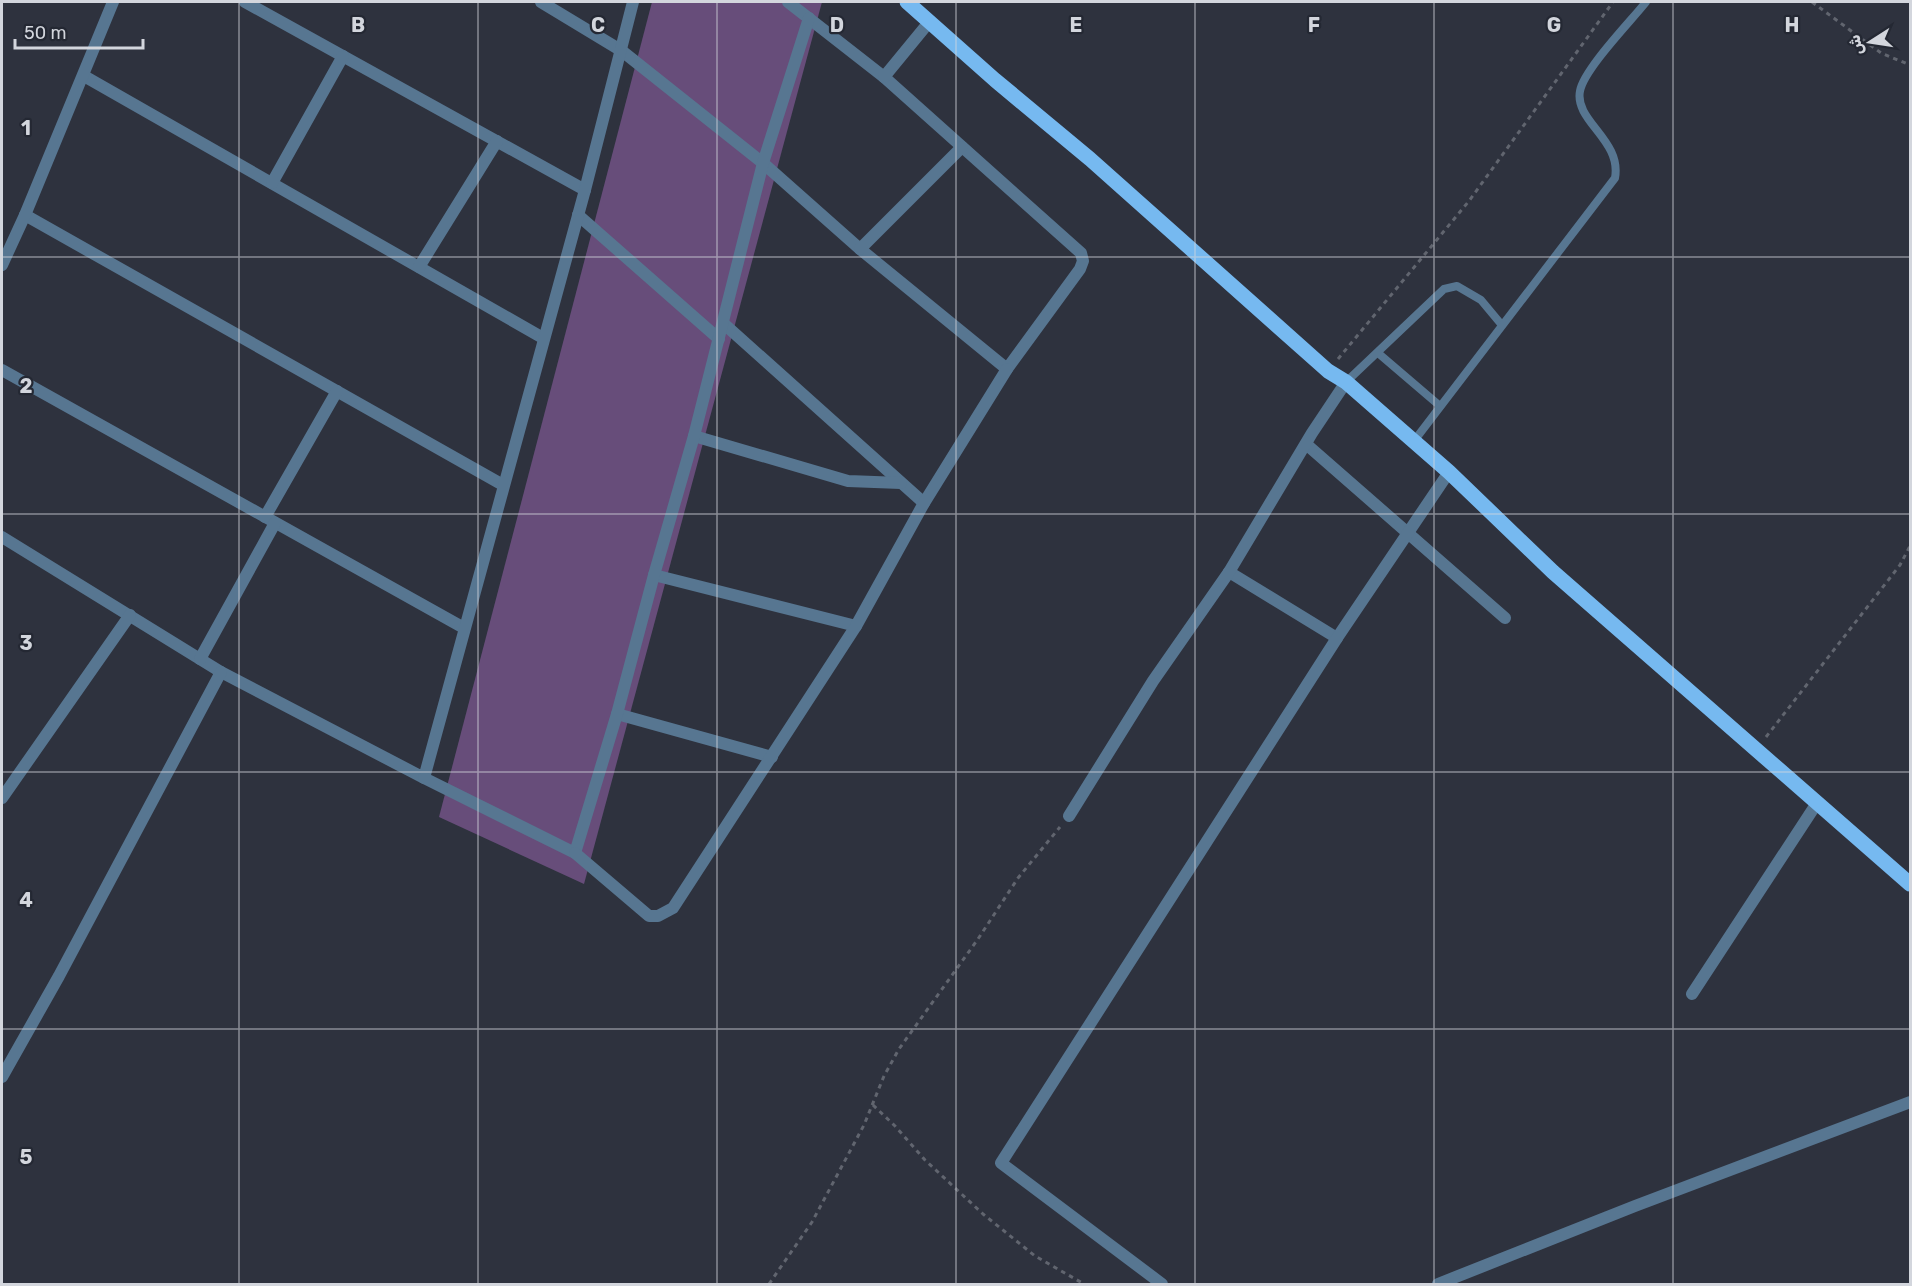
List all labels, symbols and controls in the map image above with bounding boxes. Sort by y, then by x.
scale bar [15,12,142,50]
north arrow [1840,12,1900,72]
text: B [351,13,365,37]
text: C [591,13,605,37]
text: D [830,13,844,37]
text: E [1070,13,1082,37]
text: F [1308,13,1320,37]
text: G [1547,13,1561,37]
text: H [1785,13,1799,37]
text: 50 m [24,22,67,44]
text: ش [1844,33,1867,57]
text: 1 [21,116,31,140]
text: 2 [20,374,33,398]
text: 3 [19,631,33,655]
text: 4 [19,888,33,912]
text: 5 [20,1145,33,1169]

